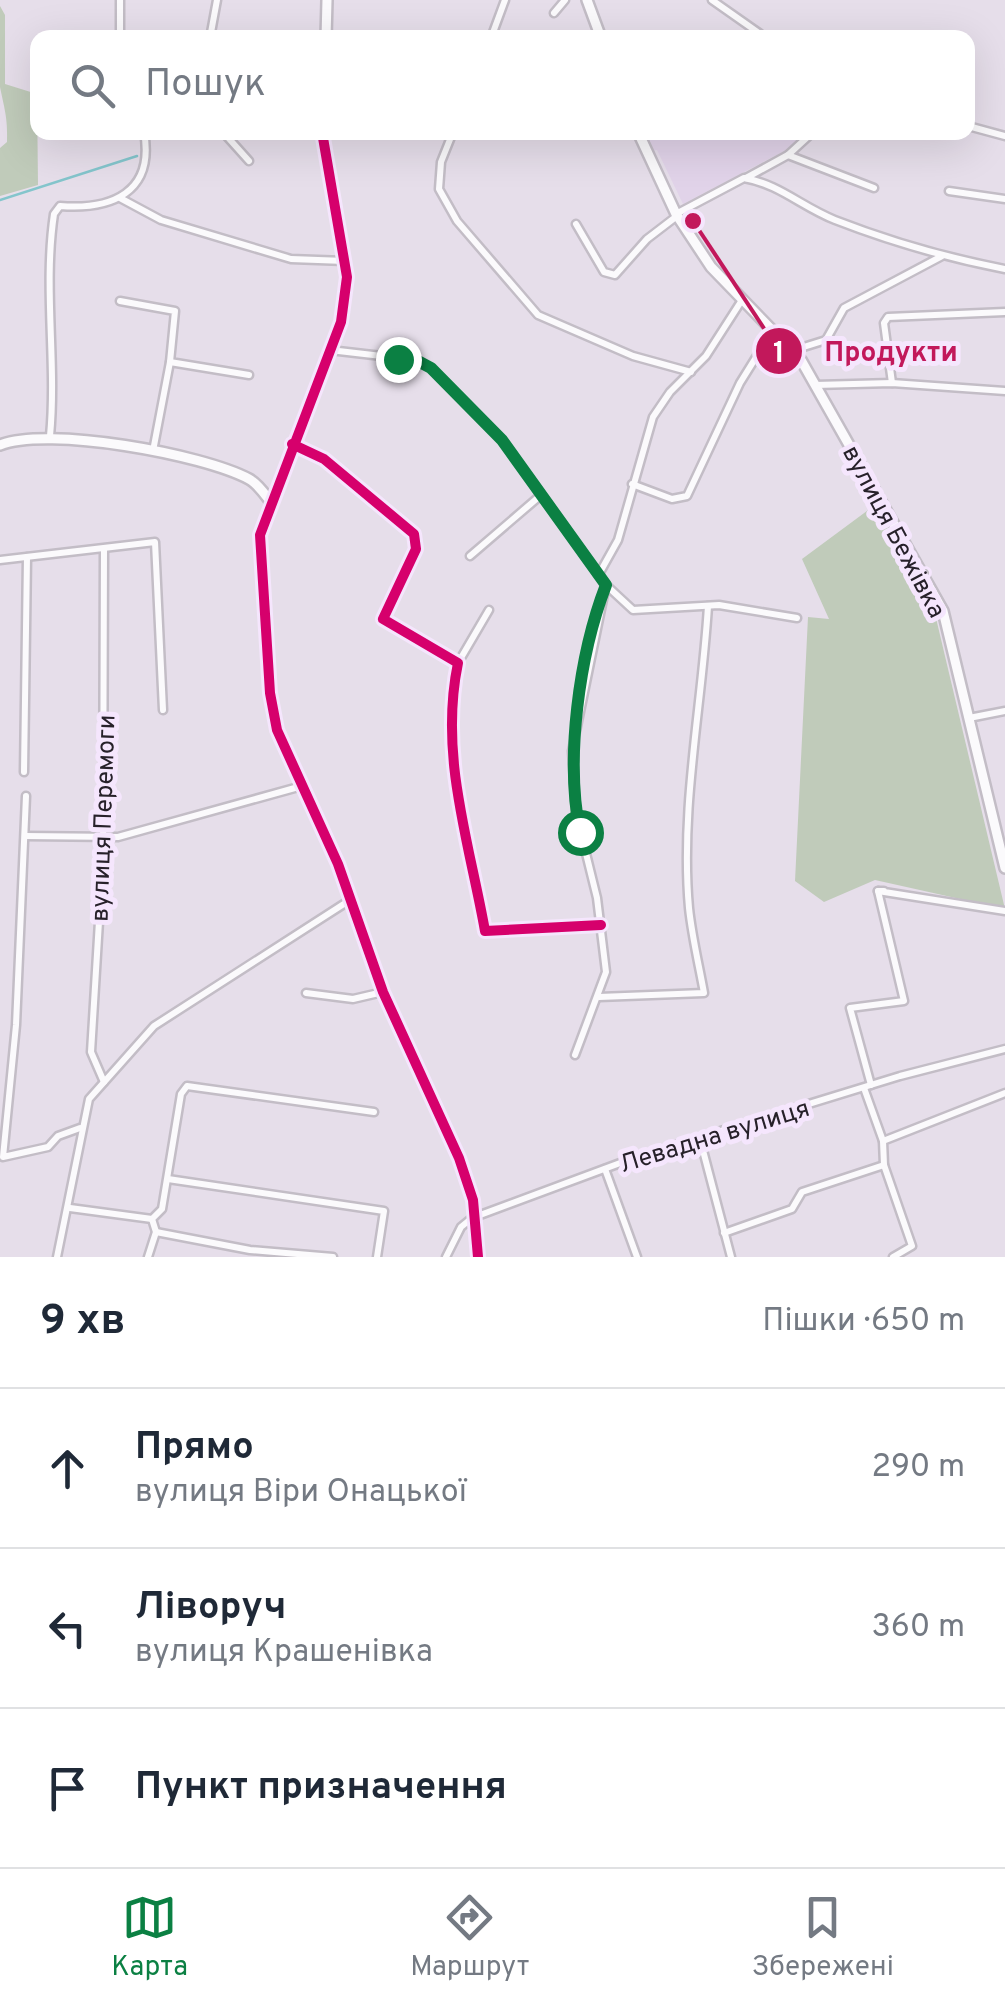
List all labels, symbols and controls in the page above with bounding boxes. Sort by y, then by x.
search box [30,30,975,140]
icon: search [65,58,120,113]
text: Пошук [145,61,266,110]
callout: Продукти [754,322,978,380]
text: 1 [773,336,785,373]
text: Продукти [824,336,958,372]
route end [376,337,422,383]
street label: вулиця Бежівка [833,441,951,624]
street label: вулиця Перемоги [85,714,125,922]
route start [558,810,604,856]
street label: Левадна вулиця [616,1094,814,1182]
text: 9 хв [40,1296,126,1349]
text: Пішки · 650 m [762,1302,965,1342]
text: Прямо [135,1424,254,1473]
icon: ahead [40,1441,95,1496]
text: 290 m [871,1448,965,1488]
text: вулиця Віри Онацької [135,1473,467,1513]
text: Ліворуч [135,1584,286,1633]
icon: left [40,1601,95,1656]
text: 360 m [871,1608,965,1648]
text: вулиця Крашенівка [135,1633,433,1673]
icon: arrive [40,1761,95,1816]
text: Пункт призначення [135,1764,507,1813]
tab: Карта [111,1890,188,1986]
tab: Маршрут [410,1890,529,1986]
tab: Збережені [752,1890,894,1986]

